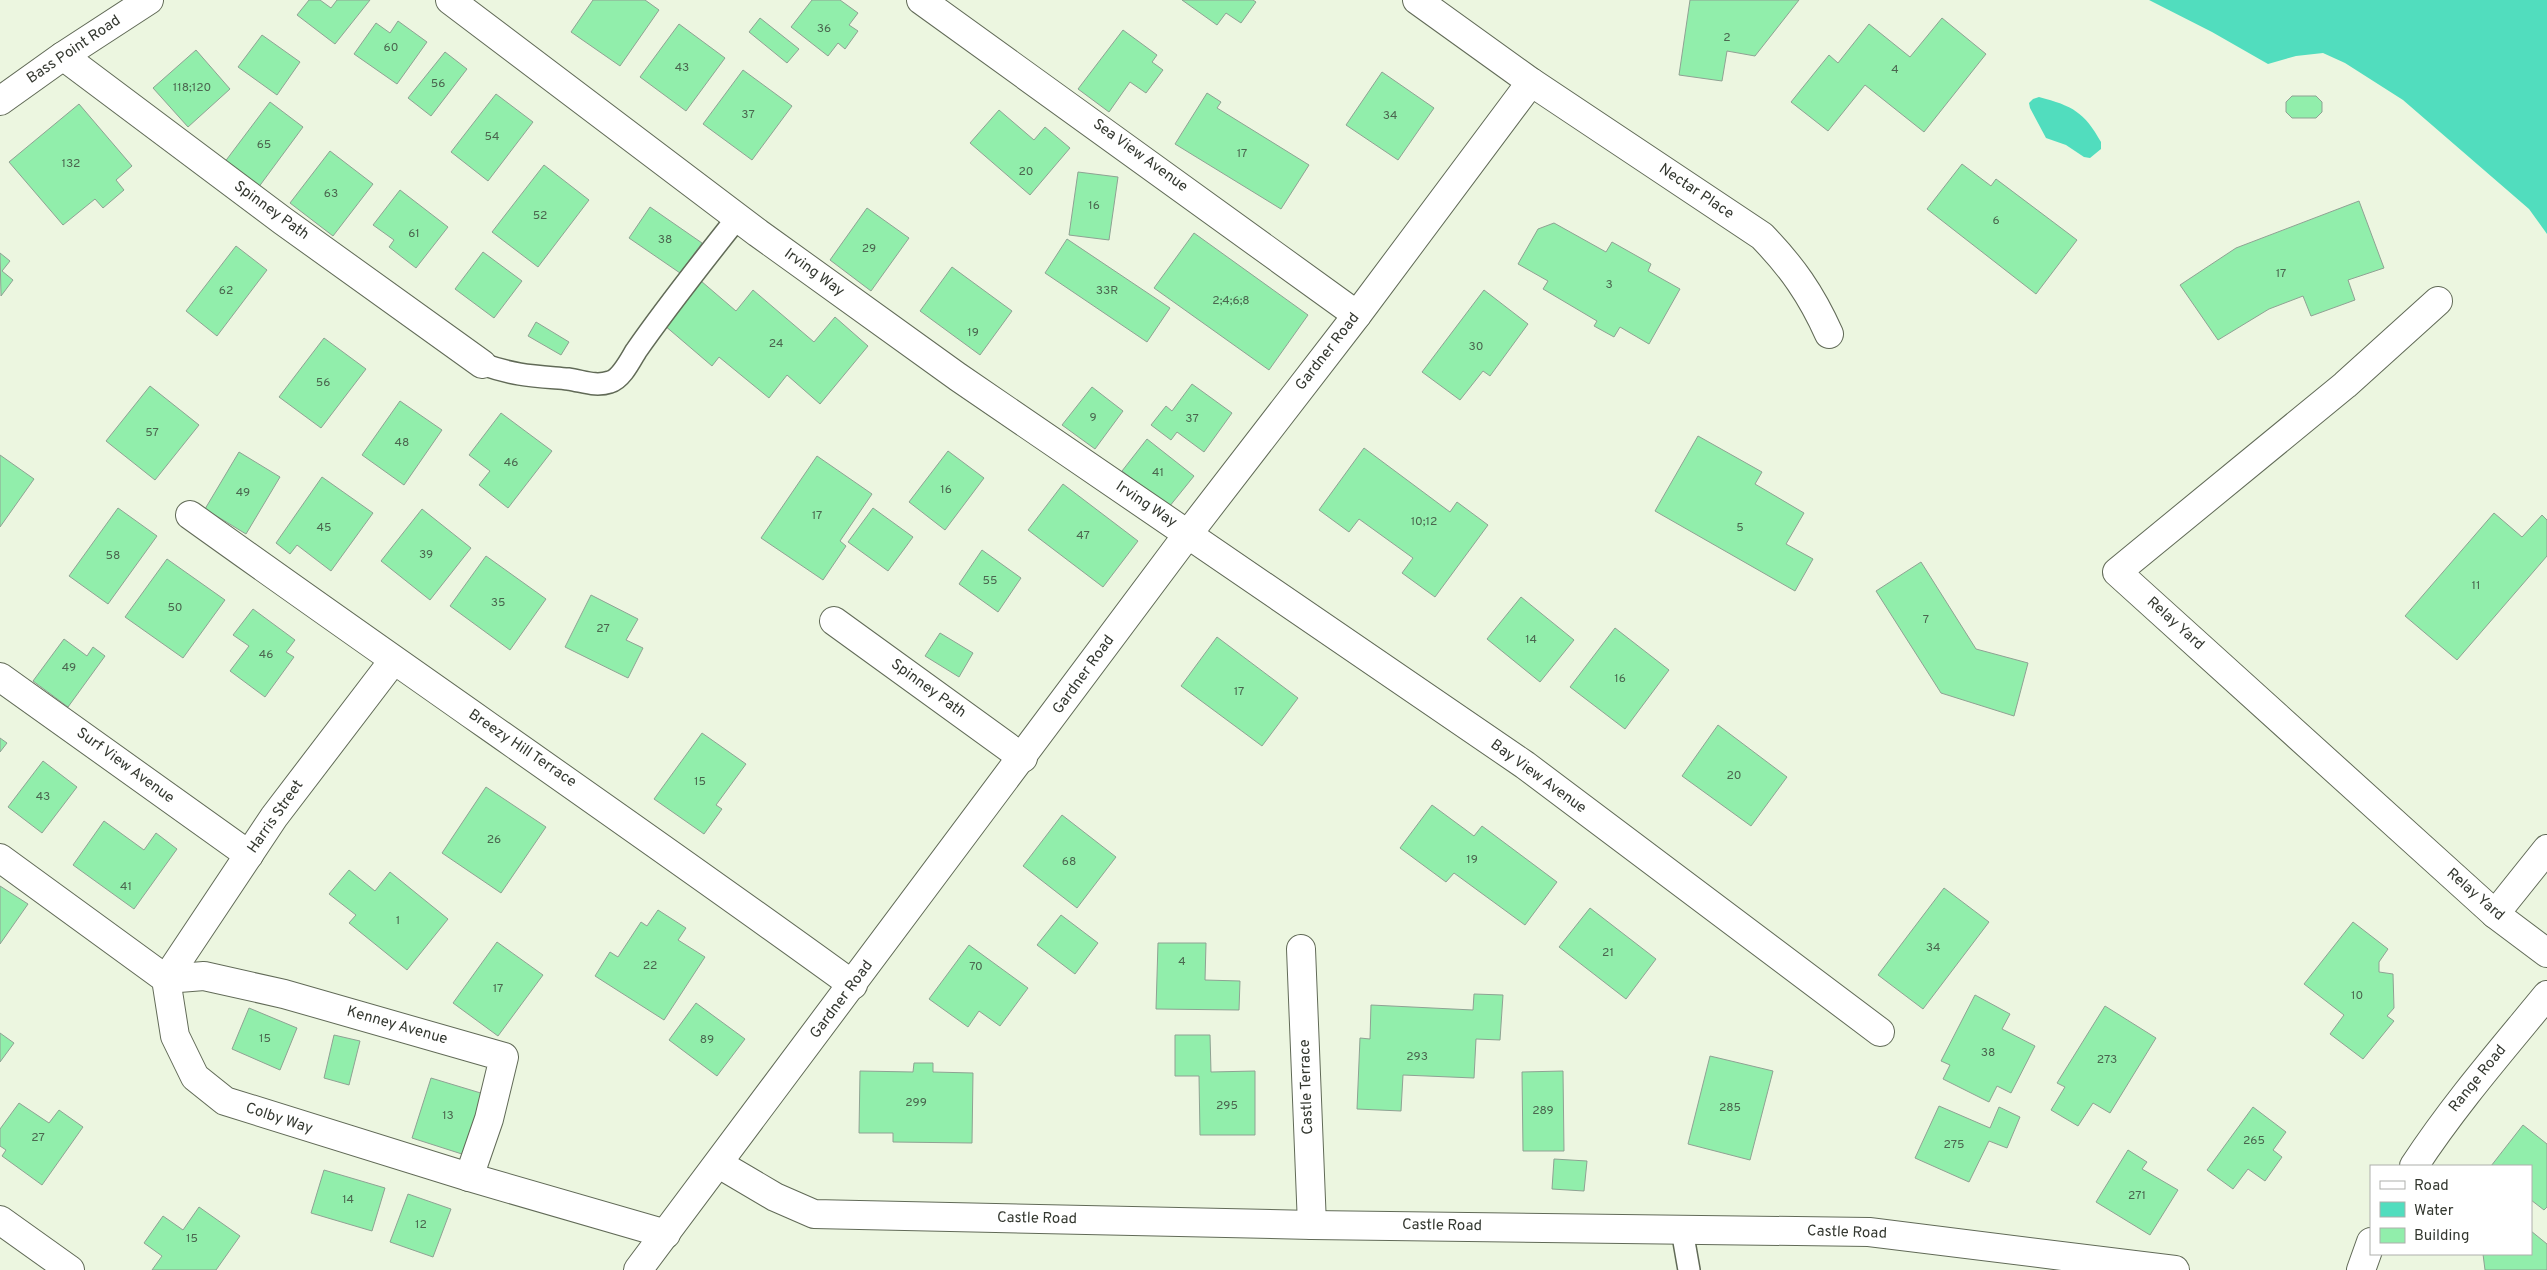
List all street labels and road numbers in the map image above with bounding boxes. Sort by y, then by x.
street label: Bass Point Road [23,12,125,88]
street label: Sea View Avenue [1089,115,1191,197]
street label: Nectar Place [1655,160,1737,224]
street label: Spinney Path [230,177,312,245]
street label: Irving Way [780,245,848,301]
street label: Gardner Road [1292,309,1364,395]
street label: Irving Way [1112,478,1180,532]
street label: Relay Yard [2142,593,2208,655]
street label: Gardner Road [1049,632,1119,718]
street label: Spinney Path [887,655,969,723]
street label: Breezy Hill Terrace [464,706,580,792]
street label: Surf View Avenue [72,724,178,808]
street label: Bay View Avenue [1486,736,1590,818]
street label: Harris Street [244,777,308,857]
street label: Relay Yard [2442,865,2508,925]
street label: Gardner Road [806,957,878,1043]
street label: Kenney Avenue [344,1003,450,1049]
street label: Castle Terrace [1296,1039,1318,1135]
street label: Range Road [2445,1041,2511,1117]
street label: Colby Way [243,1099,315,1139]
street label: Castle Road [997,1209,1077,1229]
street label: Castle Road [1402,1216,1482,1236]
street label: Castle Road [1807,1222,1887,1244]

